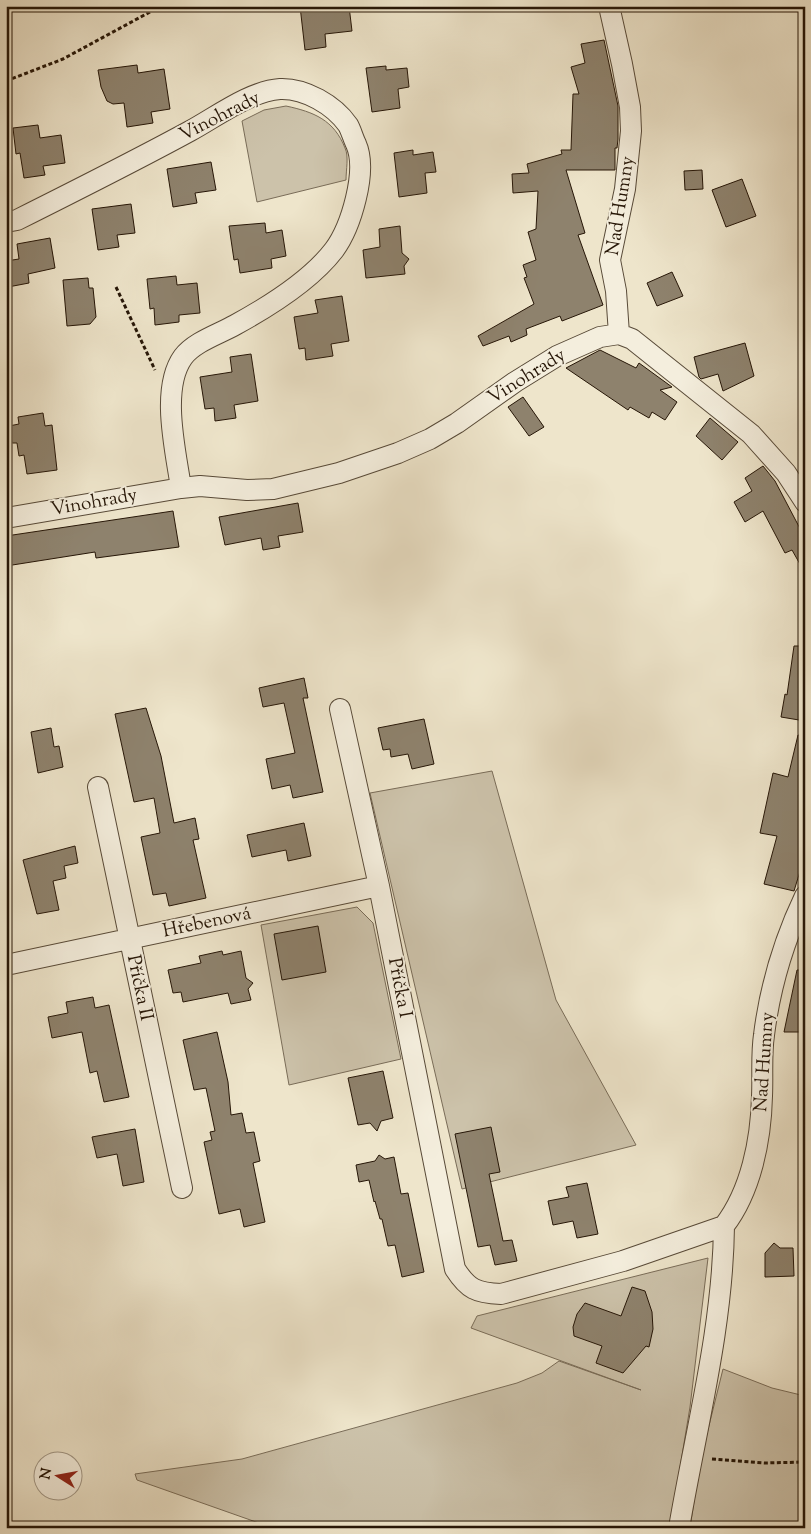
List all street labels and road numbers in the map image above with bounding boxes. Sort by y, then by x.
street label: Vinohrady [175,85,266,149]
street label: Nad Humny [600,154,642,258]
street label: Vinohrady [483,342,572,412]
street label: Vinohrady [49,482,140,524]
street label: Hřebenová [160,900,254,946]
street label: Příčka II [119,952,159,1024]
street label: Příčka I [380,956,418,1020]
street label: Nad Humny [748,1011,782,1113]

